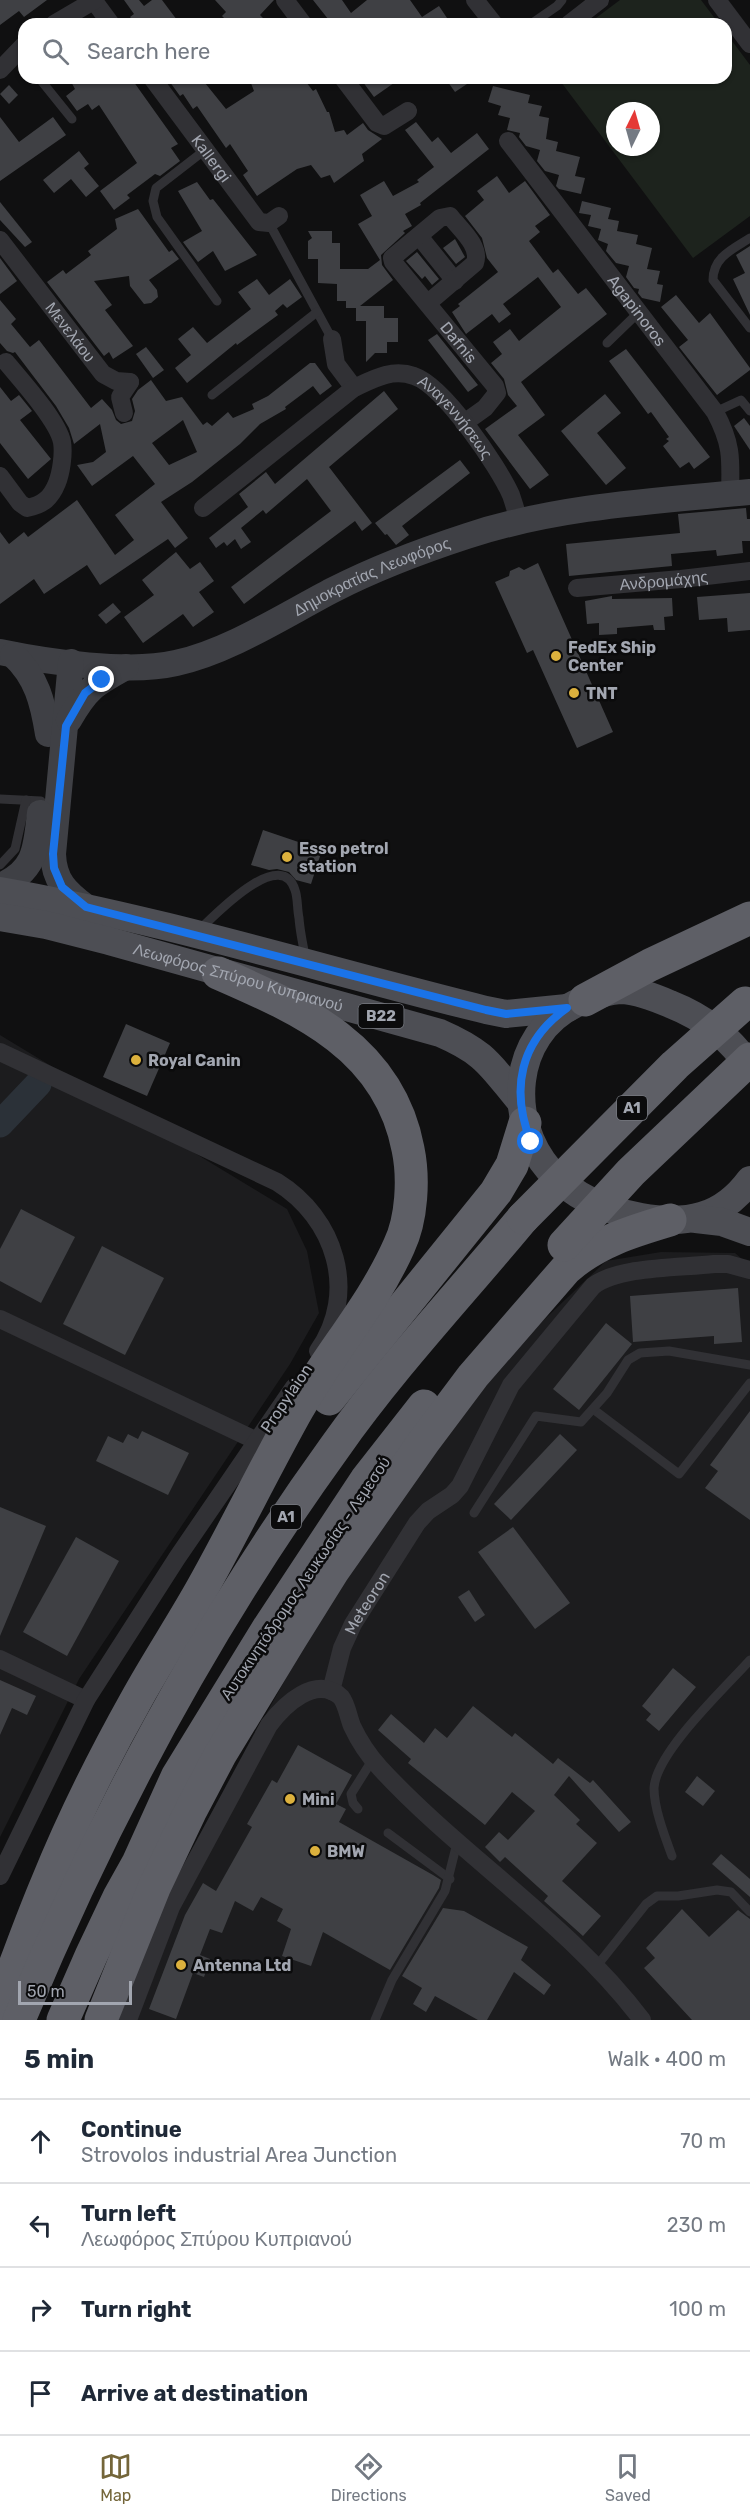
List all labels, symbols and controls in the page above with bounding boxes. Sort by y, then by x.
search box [18,18,732,84]
icon: search [39,35,72,68]
text: Search here [87,38,210,65]
north arrow [606,102,660,156]
street label: Kallergi [187,131,235,186]
street label: Agapinoros [604,271,670,350]
street label: Μενελάου [41,299,99,366]
street label: Dafnis [436,318,481,367]
street label: Αναγεννήσεως [414,371,497,463]
street label: Δημοκρατίας Λεωφόρος [290,533,453,620]
street label: Ανδρομάχης [619,567,709,594]
place label: FedEx Ship Center [568,638,656,675]
marker: FedEx Ship Center [549,649,563,663]
route end [88,666,114,692]
place label: TNT [586,684,618,703]
marker: TNT [567,686,581,700]
place label: Esso petrol station [299,839,389,876]
marker: Esso petrol station [280,850,294,864]
street label: Λεωφόρος Σπύρου Κυπριανού [131,939,345,1016]
road number: B22 [358,1004,404,1028]
place label: Royal Canin [148,1051,241,1070]
marker: Royal Canin [129,1053,143,1067]
road number: A1 [617,1096,647,1120]
route start [517,1128,543,1154]
street label: Propylaion [256,1360,316,1436]
street label: Αυτοκινητόδρομος Λευκωσίας - Λεμεσού [217,1453,394,1704]
road number: A1 [271,1505,301,1529]
street label: Meteoron [341,1568,394,1637]
place label: Mini [302,1790,335,1809]
marker: Mini [283,1792,297,1806]
place label: BMW [327,1842,365,1861]
marker: BMW [308,1844,322,1858]
place label: Antenna Ltd [193,1956,291,1975]
marker: Antenna Ltd [174,1958,188,1972]
scale bar [18,1978,132,2006]
text: 50 m [27,1982,65,2001]
text: 5 min [24,2044,94,2075]
text: Walk · 400 m [607,2047,726,2071]
text: Continue [81,2116,182,2143]
icon: ahead [24,2125,57,2158]
text: 70 m [680,2129,726,2153]
text: Strovolos industrial Area Junction [81,2143,397,2167]
text: Turn left [81,2200,176,2227]
icon: left [24,2209,57,2242]
text: 230 m [667,2213,726,2237]
text: Λεωφόρος Σπύρου Κυπριανού [81,2227,352,2251]
icon: right [24,2293,57,2326]
text: Turn right [81,2296,191,2323]
text: 100 m [669,2297,726,2321]
icon: arrive [24,2377,57,2410]
text: Arrive at destination [81,2380,308,2407]
tab: Map [99,2450,132,2505]
tab: Directions [331,2450,407,2505]
tab: Saved [605,2450,651,2505]

